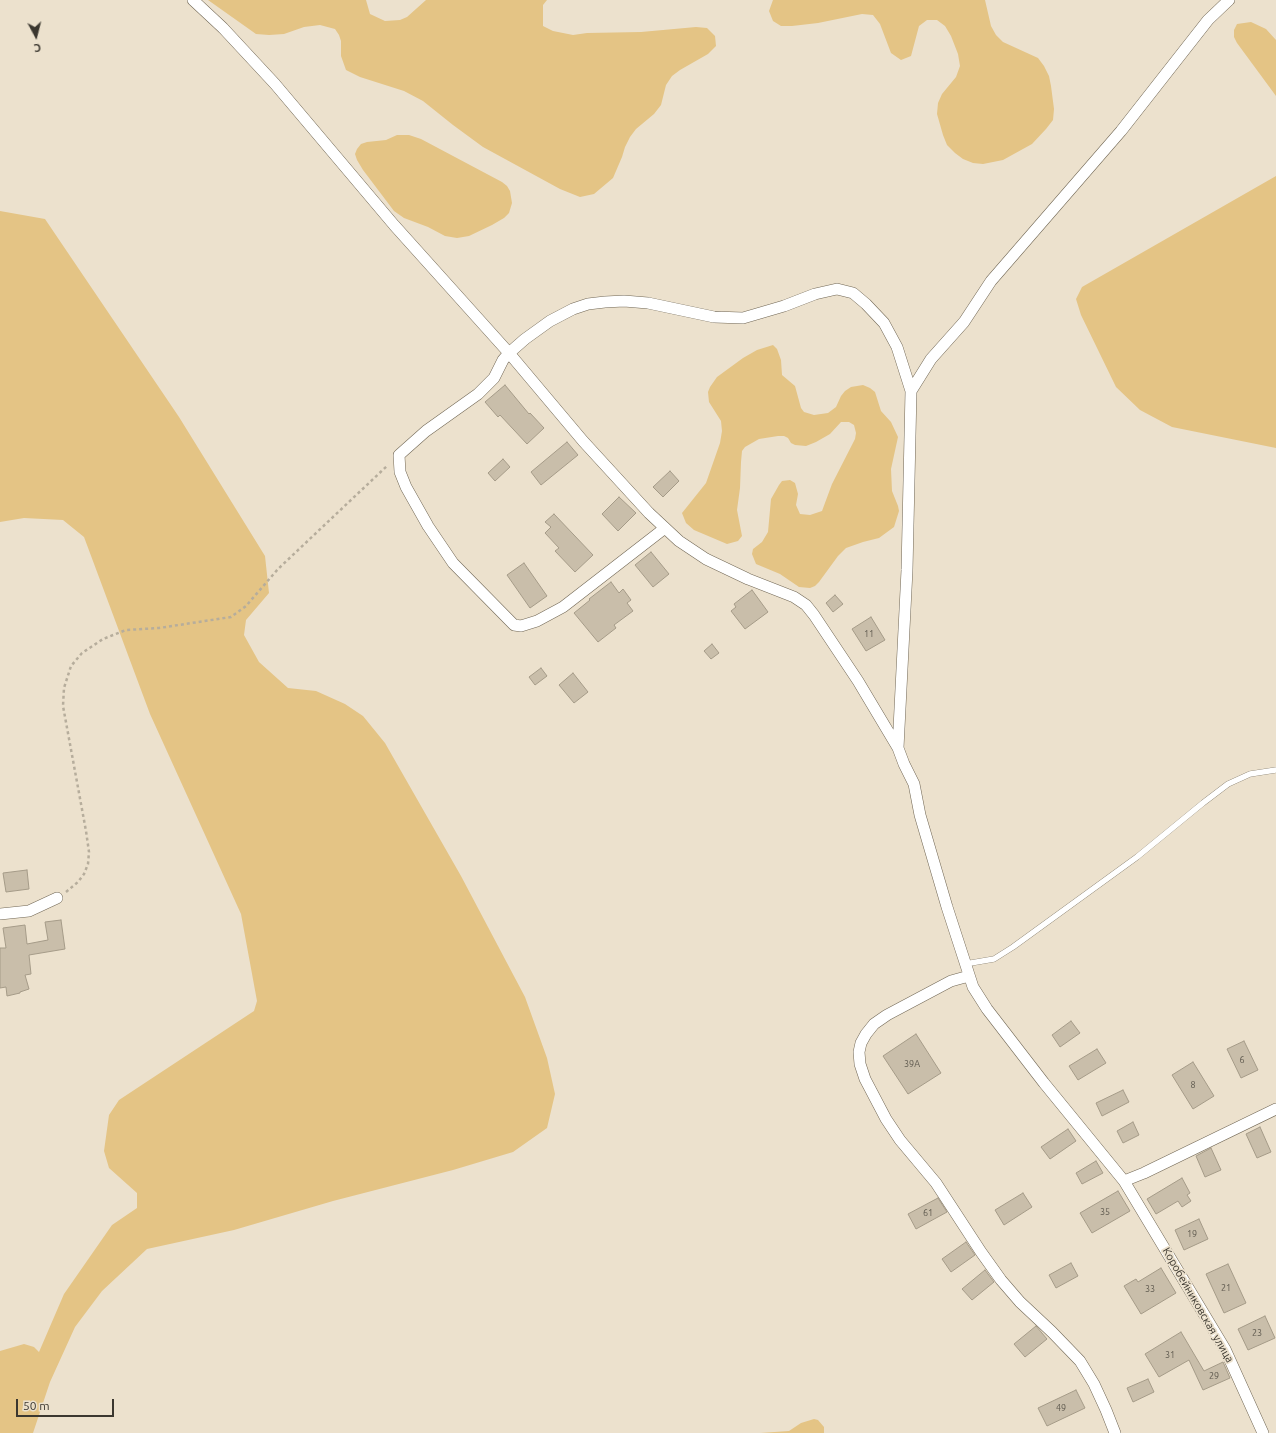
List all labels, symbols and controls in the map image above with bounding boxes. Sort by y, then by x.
north arrow [16,16,56,56]
text: С [33,42,42,54]
house number: 11 [864,629,874,639]
house number: 6 [1239,1055,1245,1065]
house number: 39A [904,1059,920,1069]
house number: 8 [1190,1080,1196,1090]
house number: 35 [1100,1207,1110,1217]
house number: 61 [923,1208,933,1218]
house number: 19 [1187,1229,1197,1239]
street label: Коробейниковская улица [1160,1245,1236,1365]
house number: 21 [1221,1283,1231,1293]
house number: 33 [1145,1284,1155,1294]
house number: 23 [1252,1328,1262,1338]
house number: 31 [1165,1350,1175,1360]
house number: 29 [1209,1371,1219,1381]
scale bar [18,1391,116,1417]
text: 50 m [23,1399,50,1412]
house number: 49 [1056,1403,1066,1413]

